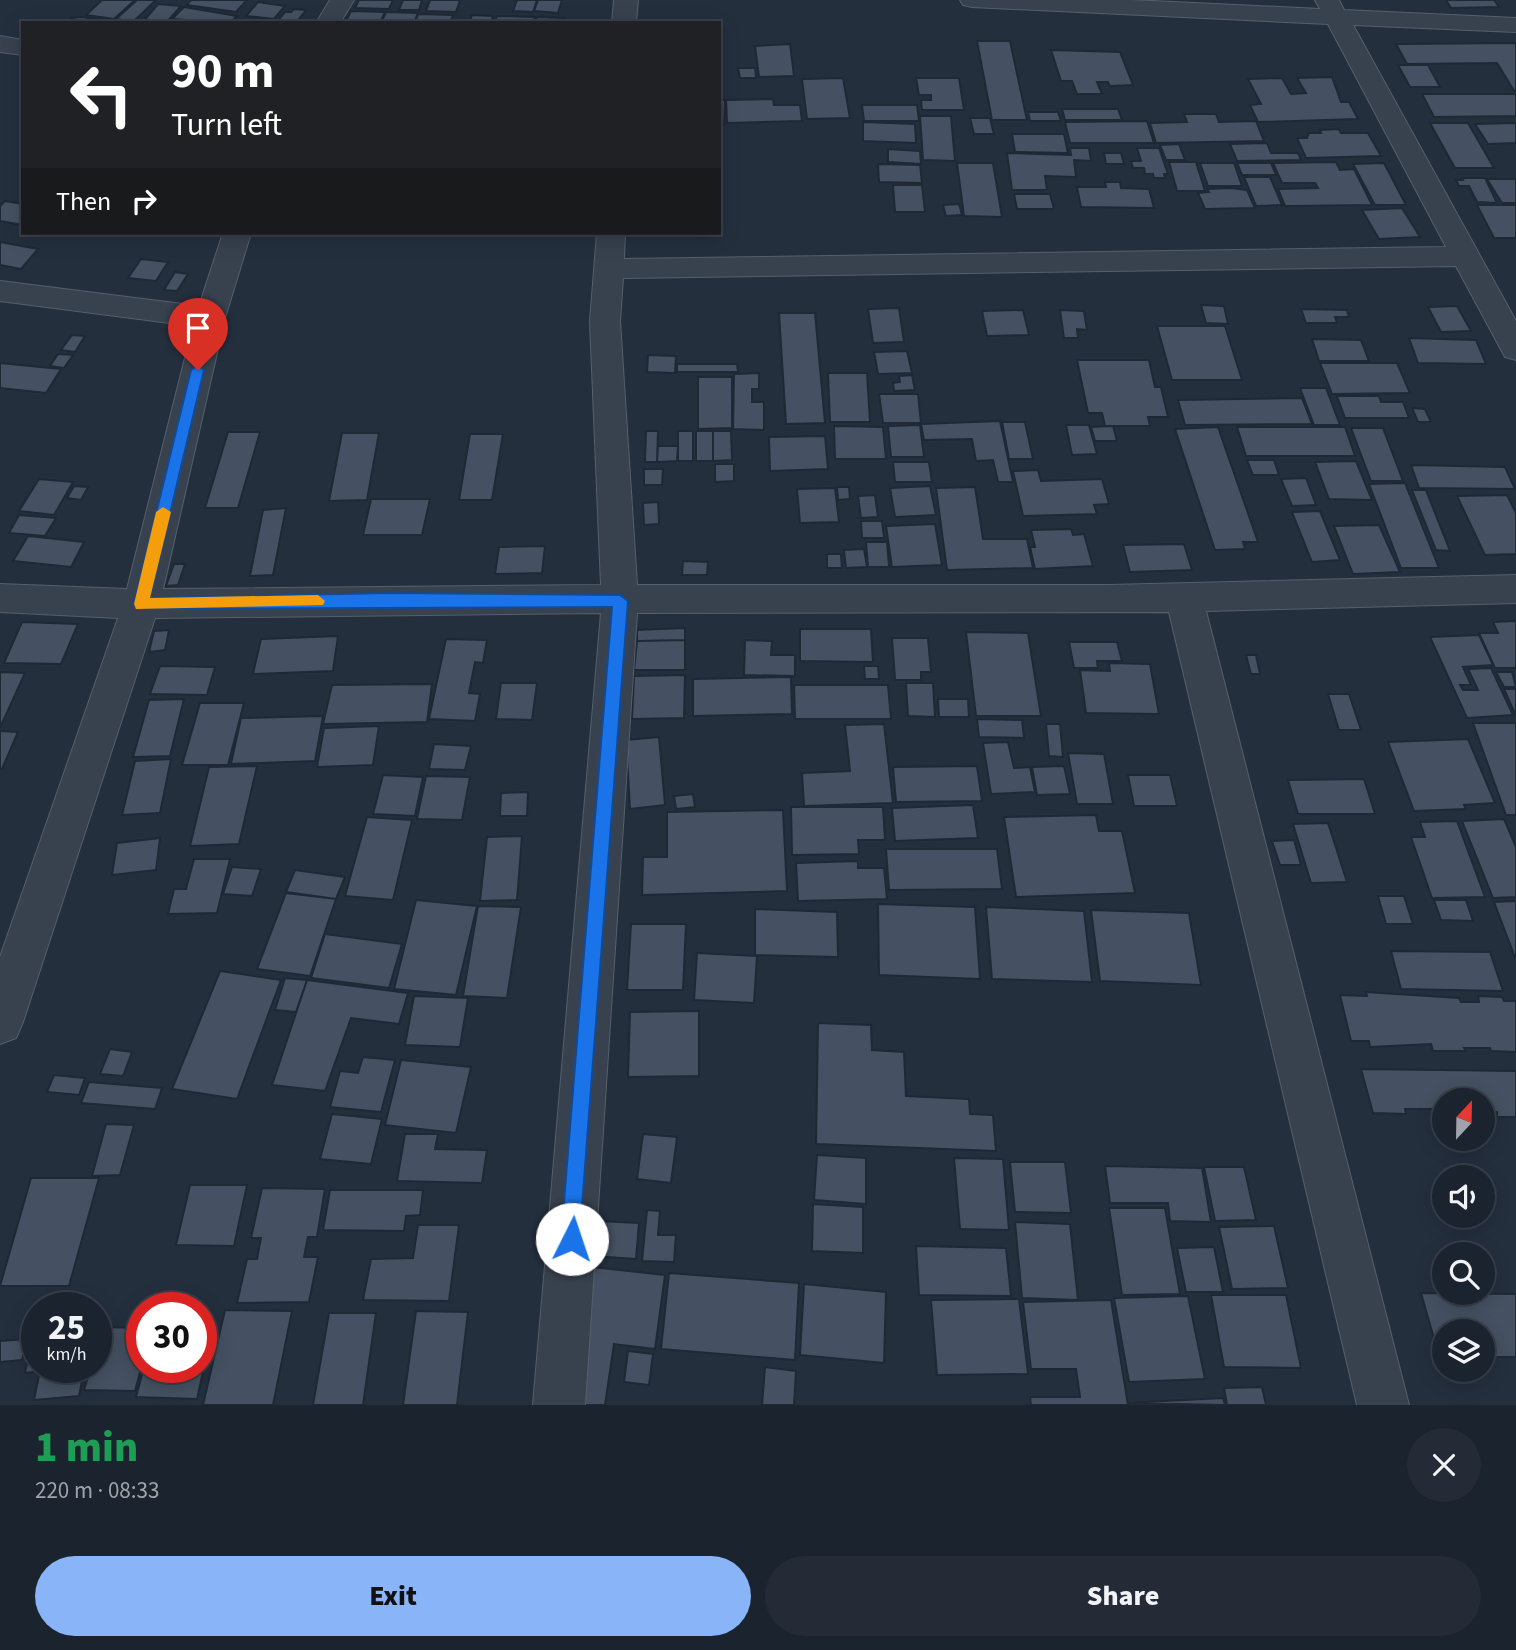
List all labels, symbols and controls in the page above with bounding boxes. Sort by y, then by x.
text: 90 m [171,37,275,107]
icon: left [56,49,147,140]
text: Turn left [171,102,282,148]
icon: right [125,182,163,220]
text: Then [56,183,111,220]
pin [168,298,228,370]
icon: arrive [179,309,217,347]
north arrow [1432,1088,1494,1152]
map controls [1432,1088,1495,1382]
button: sound [1432,1165,1495,1228]
position arrow [535,1202,609,1276]
button: search [1432,1242,1495,1305]
speed limit sign: 30 [126,1292,217,1383]
text: 25 [48,1303,85,1353]
button: layers [1432,1319,1495,1382]
text: km/h [47,1342,86,1367]
text: 1 min [35,1418,138,1478]
button: close [1407,1428,1481,1502]
text: 220 m · 08:33 [35,1474,159,1507]
button: Exit [35,1556,751,1636]
button: Share [765,1556,1481,1636]

